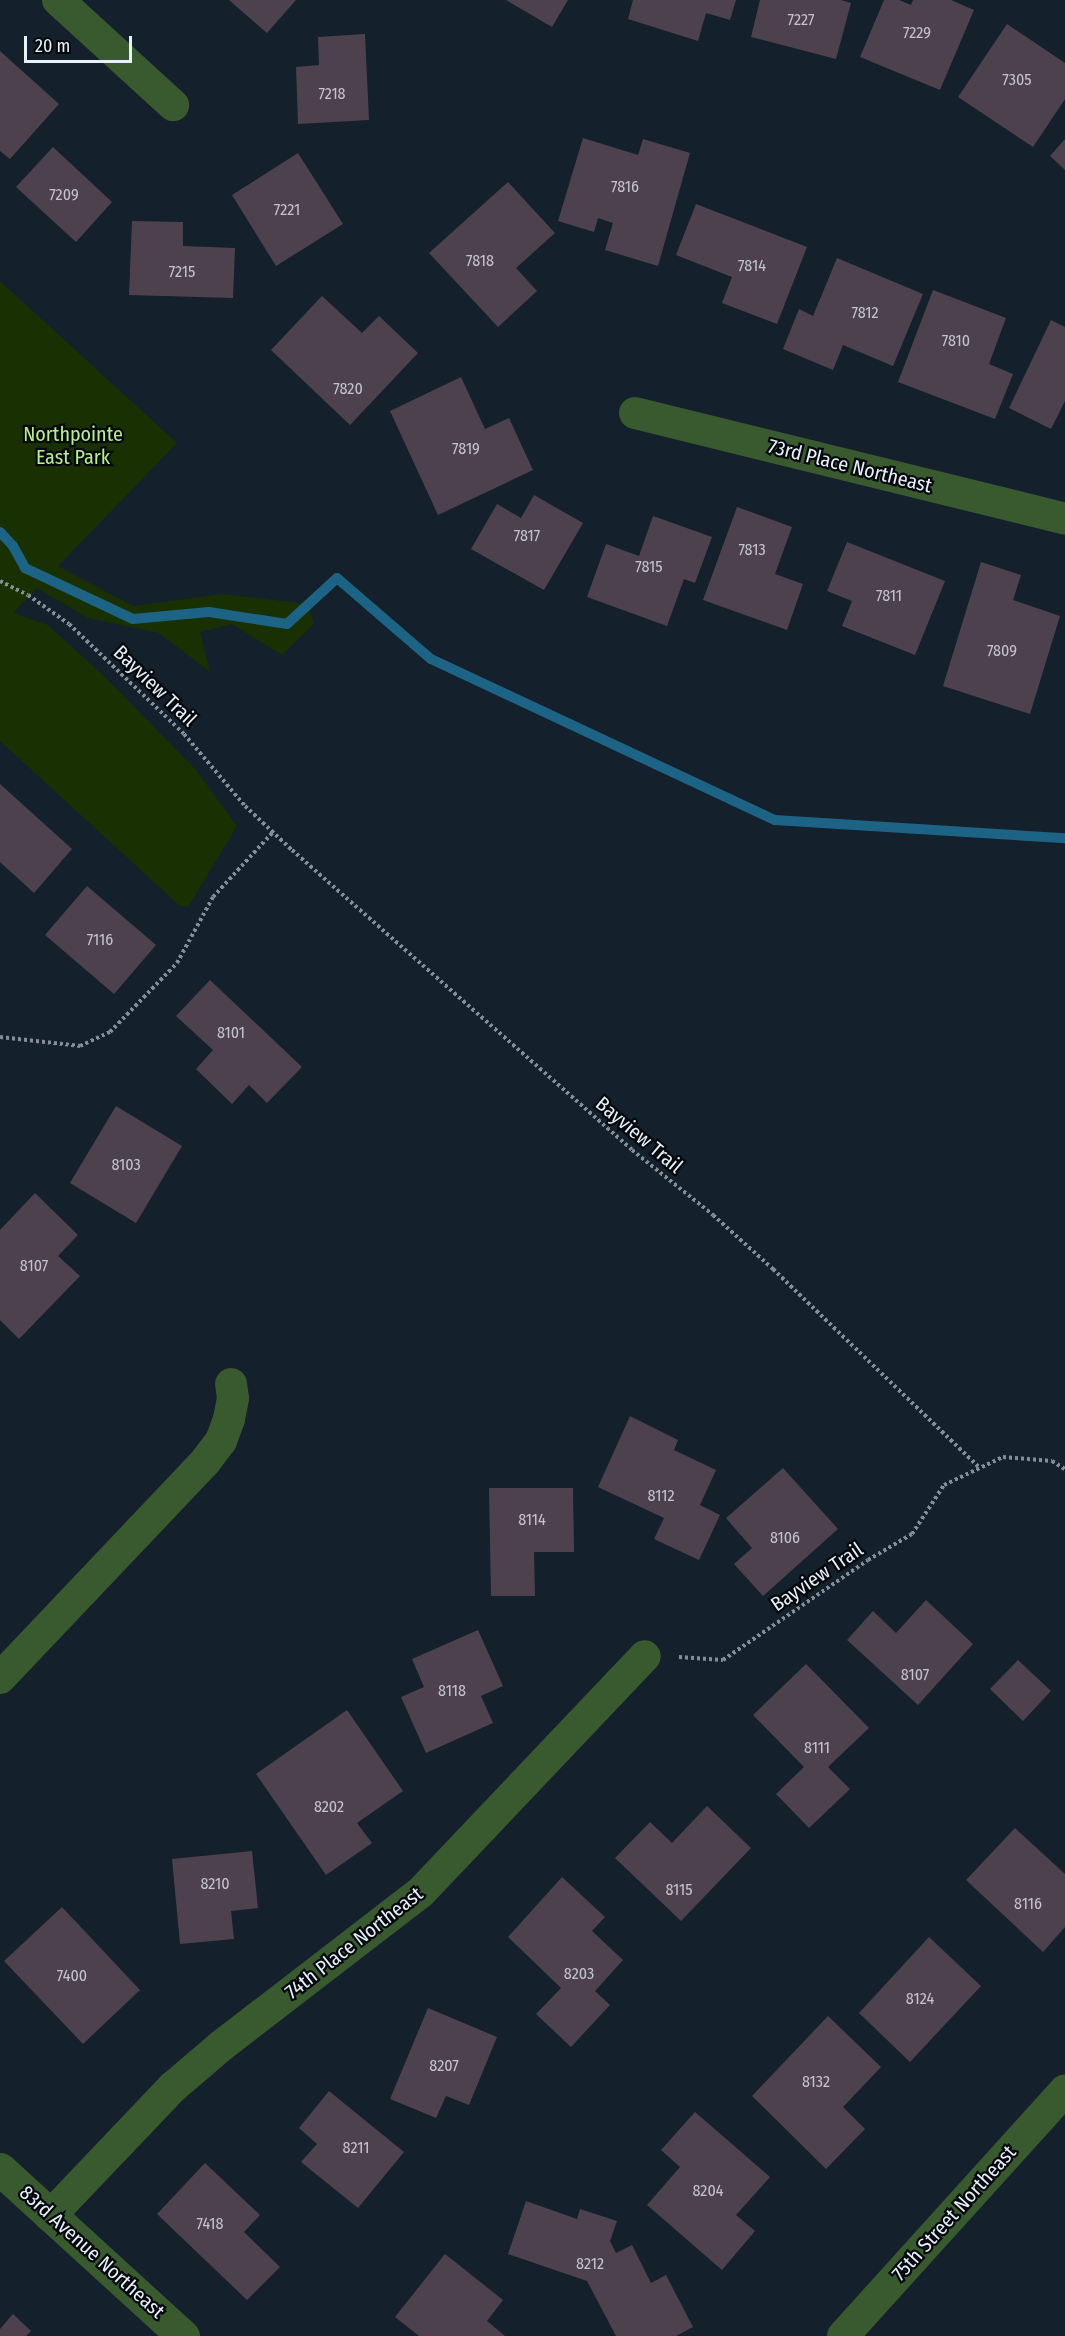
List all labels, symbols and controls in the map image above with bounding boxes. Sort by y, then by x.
house number: 7227 [788,10,814,30]
house number: 7229 [903,23,931,43]
scale bar [27,24,135,62]
text: 20 m [35,35,70,57]
house number: 7305 [1002,70,1032,90]
house number: 7218 [318,84,346,104]
house number: 7816 [611,177,639,197]
house number: 7209 [49,185,79,205]
house number: 7221 [274,200,300,220]
house number: 7818 [466,251,494,271]
house number: 7814 [738,256,766,276]
house number: 7215 [169,262,195,282]
house number: 7812 [851,303,879,323]
house number: 7810 [942,331,970,351]
house number: 7820 [333,379,363,399]
park label: Northpointe East Park [23,423,123,470]
street label: 73rd Place Northeast [766,434,934,498]
house number: 7819 [452,439,480,459]
house number: 7817 [514,526,540,546]
house number: 7813 [738,540,766,560]
house number: 7815 [635,557,663,577]
house number: 7811 [876,586,902,606]
street label: Bayview Trail [108,641,202,731]
house number: 7809 [987,641,1017,661]
house number: 7116 [87,930,113,950]
house number: 8101 [217,1023,245,1043]
street label: Bayview Trail [591,1092,687,1178]
house number: 8103 [111,1155,141,1175]
house number: 8107 [20,1256,48,1276]
house number: 8112 [648,1486,674,1506]
house number: 8114 [518,1510,546,1530]
house number: 8106 [770,1528,800,1548]
street label: Bayview Trail [766,1537,868,1617]
house number: 8107 [901,1665,929,1685]
house number: 8118 [438,1681,466,1701]
house number: 8111 [804,1738,830,1758]
house number: 8202 [314,1797,344,1817]
house number: 8210 [200,1874,230,1894]
house number: 8115 [665,1880,693,1900]
street label: 74th Place Northeast [280,1882,428,2004]
house number: 8116 [1014,1894,1042,1914]
house number: 8203 [564,1964,594,1984]
house number: 7400 [57,1966,87,1986]
house number: 8124 [906,1989,934,2009]
house number: 8207 [429,2056,459,2076]
house number: 8132 [802,2072,830,2092]
house number: 8211 [343,2138,369,2158]
street label: 75th Street Northeast [887,2140,1021,2286]
street label: 83rd Avenue Northeast [15,2181,169,2323]
house number: 8204 [692,2181,724,2201]
house number: 7418 [196,2214,224,2234]
house number: 8212 [576,2254,604,2274]

